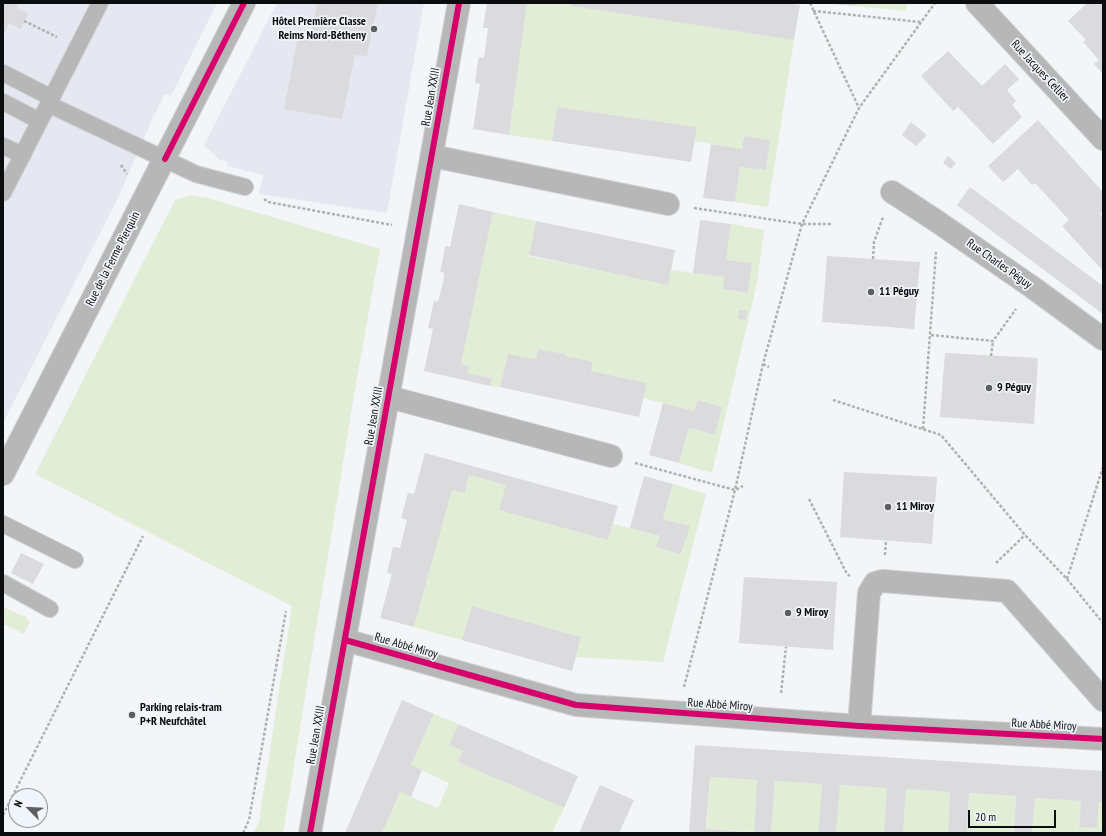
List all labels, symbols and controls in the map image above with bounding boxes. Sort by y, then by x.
place label: Hôtel Première Classe Reims Nord-Bétheny [272,15,366,43]
marker: Hôtel Première Classe Reims Nord-Bétheny [369,24,379,34]
street label: Rue Jacques Cellier [1008,37,1072,105]
street label: Rue Jean XXIII [419,67,443,127]
street label: Rue de la Ferme Pierquin [83,209,143,309]
street label: Rue Charles Péguy [964,236,1034,292]
place label: 11 Péguy [879,285,919,299]
marker: 11 Péguy [866,287,876,297]
place label: 9 Péguy [997,381,1031,395]
marker: 9 Péguy [984,383,994,393]
street label: Rue Jean XXIII [362,386,386,446]
place label: 11 Miroy [896,500,934,514]
marker: 11 Miroy [883,502,893,512]
place label: 9 Miroy [796,606,828,620]
marker: 9 Miroy [783,608,793,618]
street label: Rue Abbé Miroy [373,630,439,662]
street label: Rue Abbé Miroy [687,696,753,714]
place label: Parking relais-tram P+R Neufchâtel [140,701,222,729]
street label: Rue Jean XXIII [304,705,328,765]
marker: Parking relais-tram P+R Neufchâtel [127,710,137,720]
street label: Rue Abbé Miroy [1011,716,1077,734]
north arrow [8,788,48,828]
text: N [10,798,26,809]
scale bar [970,802,1058,828]
text: 20 m [975,809,996,824]

